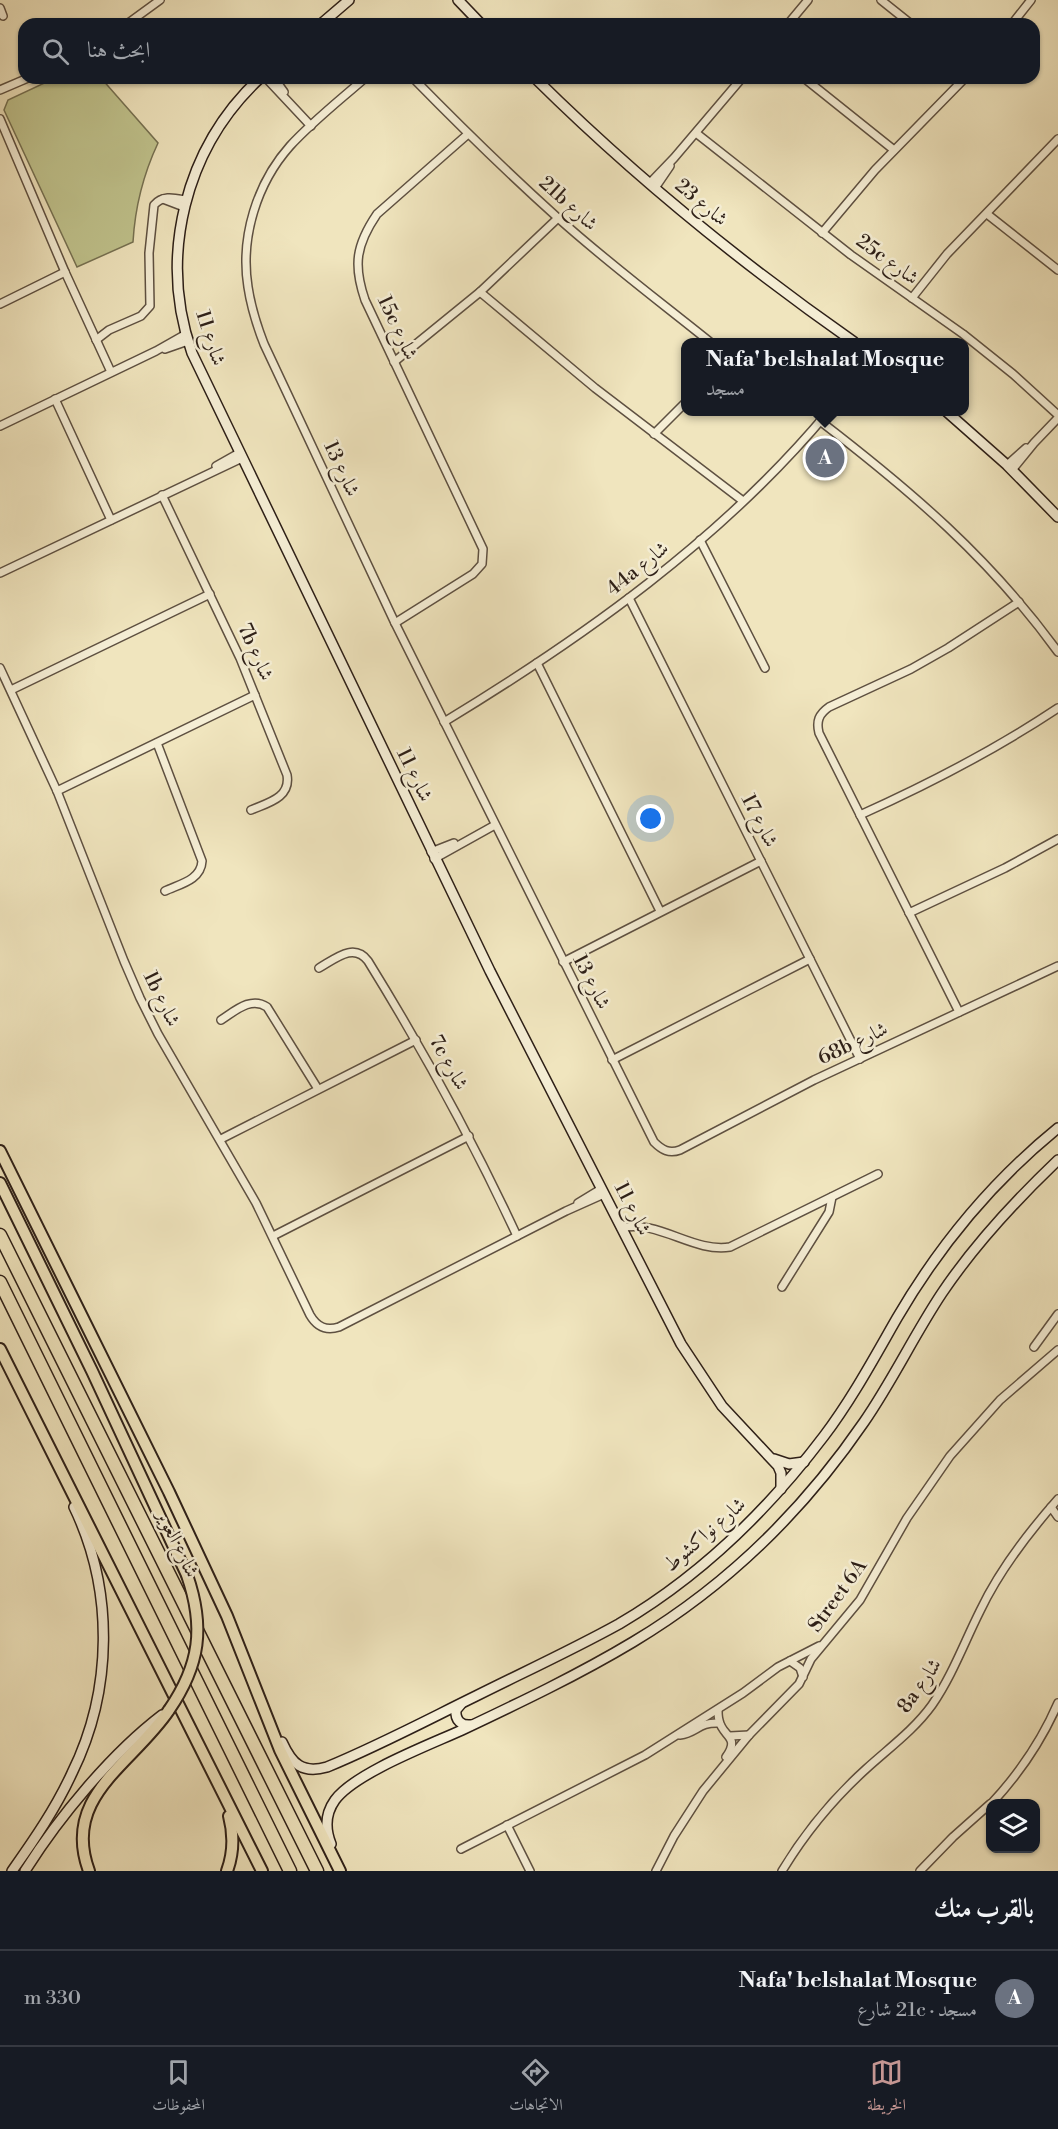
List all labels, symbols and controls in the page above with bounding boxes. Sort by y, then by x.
search box [18,18,1040,84]
icon: search [39,35,72,68]
text: ابحث هنا [87,37,150,64]
street label: 21b شارع [531,171,603,240]
street label: شارع 23 [667,174,733,235]
street label: 25c شارع [848,229,923,294]
street label: 15c شارع [368,292,423,366]
street label: شارع 11 [186,307,231,370]
popup [681,338,969,416]
text: Nafa' belshalat Mosque [706,346,944,373]
text: مسجد [706,377,745,402]
pin: A [806,436,844,480]
street label: شارع 13 [314,437,365,502]
street label: 44a شارع [602,536,677,605]
street label: 7b شارع [228,619,279,686]
street label: شارع 11 [387,744,438,808]
street label: شارع 17 [731,790,783,854]
your location [636,804,665,833]
street label: شارع 13 [563,950,615,1016]
street label: 1b شارع [133,967,185,1033]
street label: 68b شارع [814,1017,894,1075]
street label: 7c شارع [419,1031,473,1097]
street label: شارع 11 [604,1178,656,1242]
street label: شارع نواكشوط [659,1492,754,1581]
street label: شارع العوير [145,1504,204,1584]
street label: Street 6A [803,1554,874,1637]
street label: 8a شارع [892,1654,951,1721]
map controls [986,1799,1040,1853]
button: layers [986,1799,1040,1853]
text: بالقرب منك [934,1893,1034,1925]
text: Nafa' belshalat Mosque [739,1967,977,1994]
text: 330 m [24,1986,81,2011]
text: A [1007,1986,1022,2011]
text: مسجد · 21c شارع [857,1998,977,2023]
tab: المحفوظات [152,2056,205,2120]
tab: الاتجاهات [509,2056,563,2120]
tab: الخريطة [867,2056,906,2120]

